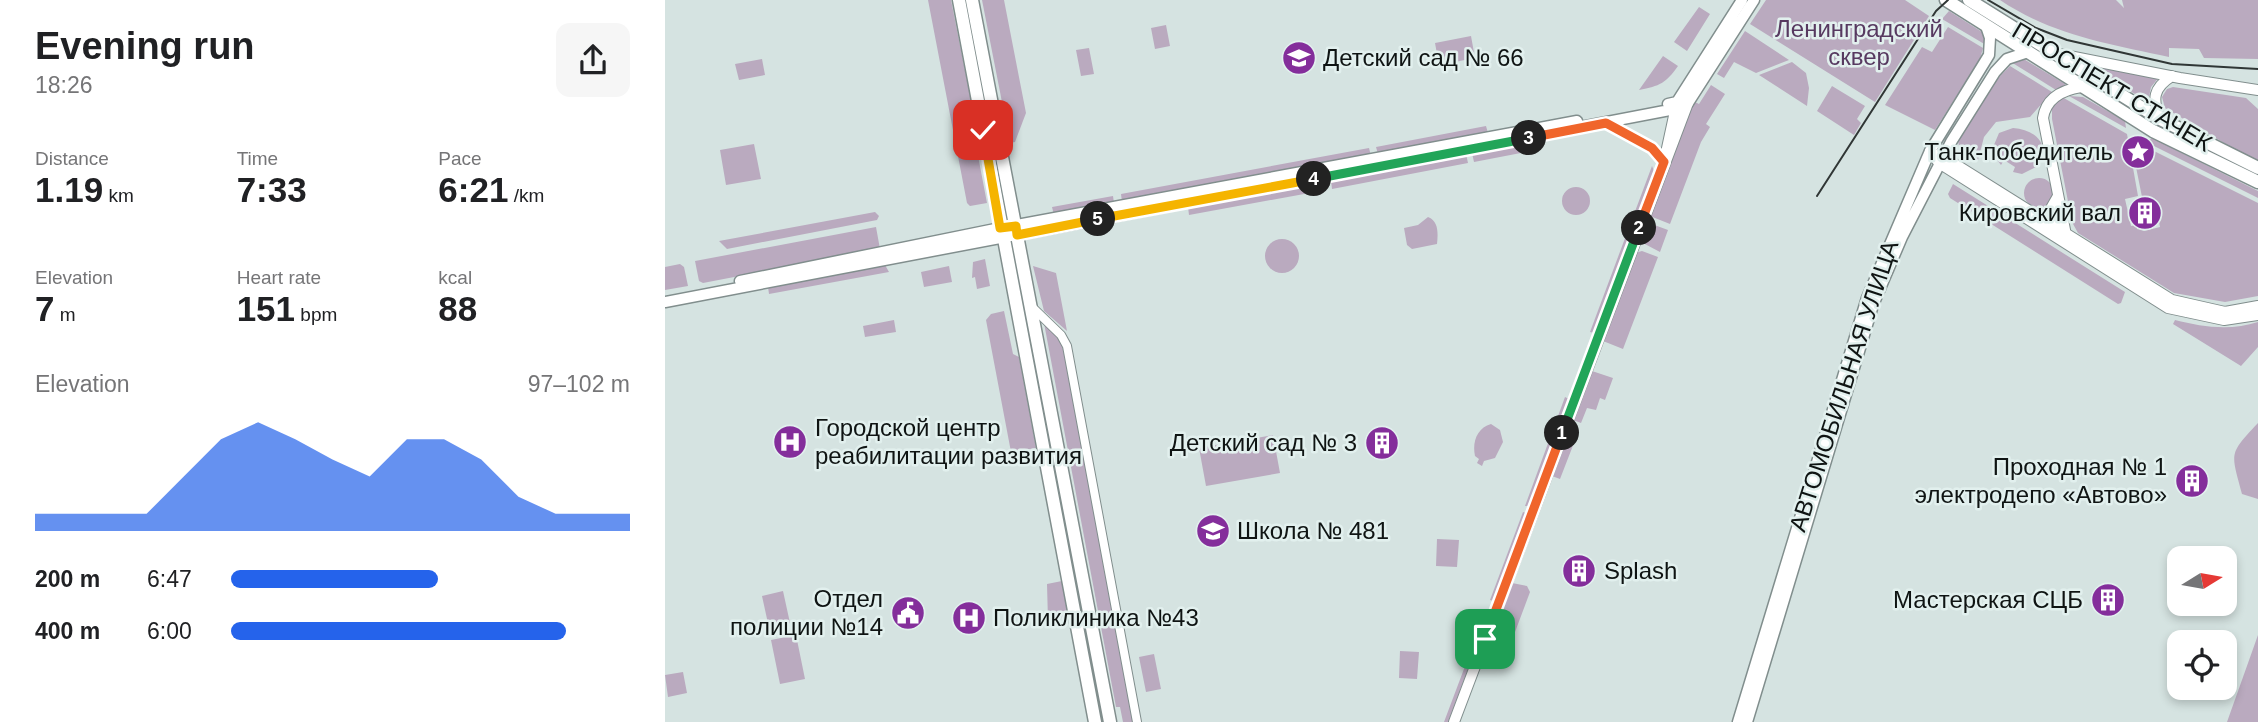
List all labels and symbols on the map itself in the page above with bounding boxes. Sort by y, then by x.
park label: Ленинградский сквер [1775,15,1943,70]
street label: ПРОСПЕКТ СТАЧЕК [2008,16,2217,157]
school or university icon: Детский сад № 66 [1280,39,1318,77]
place label: Детский сад № 66 [1323,44,1524,71]
pin [953,100,1013,160]
pin: 3 [1511,120,1547,156]
place icon: Танк-победитель [2119,133,2157,171]
place label: Танк-победитель [1924,138,2113,165]
pin: 4 [1297,162,1331,196]
building icon: Кировский вал [2126,194,2164,232]
place label: Кировский вал [1959,199,2121,226]
pin: 5 [1081,202,1115,236]
pin: 2 [1621,210,1657,246]
street label: АВТОМОБИЛЬНАЯ УЛИЦА [1784,237,1903,535]
place label: Городской центр реабилитации развития [815,414,1082,469]
pin: 1 [1545,416,1579,450]
hospital icon: Городской центр реабилитации развития [771,423,809,461]
building icon: Детский сад № 3 [1363,424,1401,462]
place label: Детский сад № 3 [1170,429,1357,456]
place label: Проходная № 1 электродепо «Автово» [1915,453,2167,508]
building icon: Проходная № 1 электродепо «Автово» [2173,462,2211,500]
school or university icon: Школа № 481 [1194,512,1232,550]
place label: Школа № 481 [1237,517,1389,544]
north arrow [2167,546,2237,616]
building icon: Splash [1560,552,1598,590]
place label: Splash [1604,557,1677,584]
building icon: Мастерская СЦБ [2089,581,2127,619]
place label: Отдел полиции №14 [730,585,883,640]
place label: Мастерская СЦБ [1893,586,2083,613]
public building icon: Отдел полиции №14 [889,594,927,632]
hospital icon: Поликлиника №43 [950,599,988,637]
place label: Поликлиника №43 [993,604,1199,631]
pin [1455,609,1515,669]

